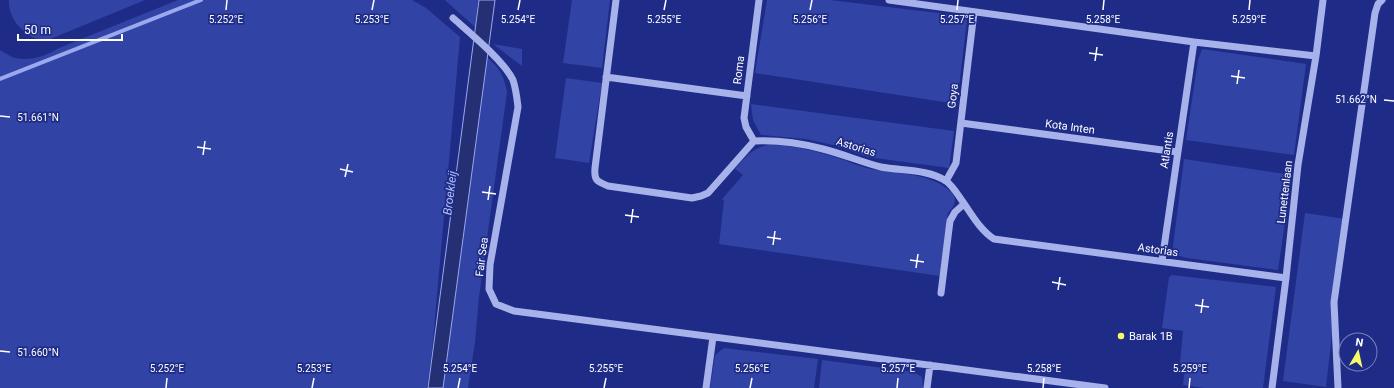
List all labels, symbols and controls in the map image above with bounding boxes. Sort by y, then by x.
text: 5.252°E [209,14,244,25]
text: 5.253°E [355,14,390,25]
text: 5.254°E [501,14,536,25]
text: 5.255°E [647,14,682,25]
text: 5.256°E [793,14,828,25]
text: 5.257°E [940,14,975,25]
text: 5.258°E [1086,14,1121,25]
text: 5.259°E [1232,14,1267,25]
scale bar [18,16,122,42]
text: 50 m [24,23,51,37]
street label: Roma [731,55,747,85]
street label: Goya [945,83,961,109]
text: 51.662°N [1335,94,1377,105]
text: 51.661°N [17,112,59,123]
street label: Kota Inten [1044,117,1096,137]
street label: Atlantis [1158,130,1176,169]
street label: Astorias [835,135,878,159]
street label: Lunettenlaan [1275,160,1295,224]
water label: Broekleij [440,170,460,216]
street label: Fair Sea [473,237,491,277]
street label: Astorias [1137,241,1179,259]
place label: Barak 1B [1129,330,1173,343]
marker: Barak 1B [1116,331,1126,341]
north arrow [1338,332,1378,372]
text: N [1355,336,1365,350]
text: 51.660°N [17,347,59,358]
text: 5.252°E [150,363,185,374]
text: 5.253°E [297,363,332,374]
text: 5.254°E [443,363,478,374]
text: 5.255°E [589,363,624,374]
text: 5.256°E [735,363,770,374]
text: 5.257°E [881,363,916,374]
text: 5.258°E [1027,363,1062,374]
text: 5.259°E [1173,363,1208,374]

